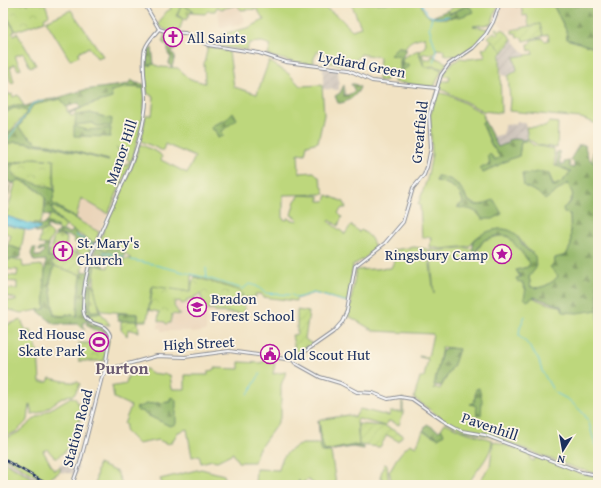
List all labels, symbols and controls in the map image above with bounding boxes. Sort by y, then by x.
church icon: All Saints [162,26,184,48]
place label: All Saints [187,27,246,48]
street label: Lydiard Green [316,45,408,83]
street label: Greatfield [405,100,433,164]
street label: Manor Hill [100,117,142,187]
place label: St. Mary's Church [77,232,139,270]
church icon: St. Mary's Church [52,240,74,262]
place icon: Ringsbury Camp [491,243,513,265]
place label: Ringsbury Camp [385,244,488,265]
place label: Bradon Forest School [211,288,295,326]
school or university icon: Bradon Forest School [186,296,208,318]
place label: Red House Skate Park [18,323,85,361]
sports icon: Red House Skate Park [88,331,110,353]
street label: High Street [163,331,236,355]
public building icon: Old Scout Hut [259,343,281,365]
place label: Old Scout Hut [284,344,371,365]
district label: Purton [96,355,148,380]
street label: Station Road [57,387,97,469]
street label: Pavenhill [459,407,521,445]
north arrow [543,430,583,470]
text: N [555,451,566,468]

